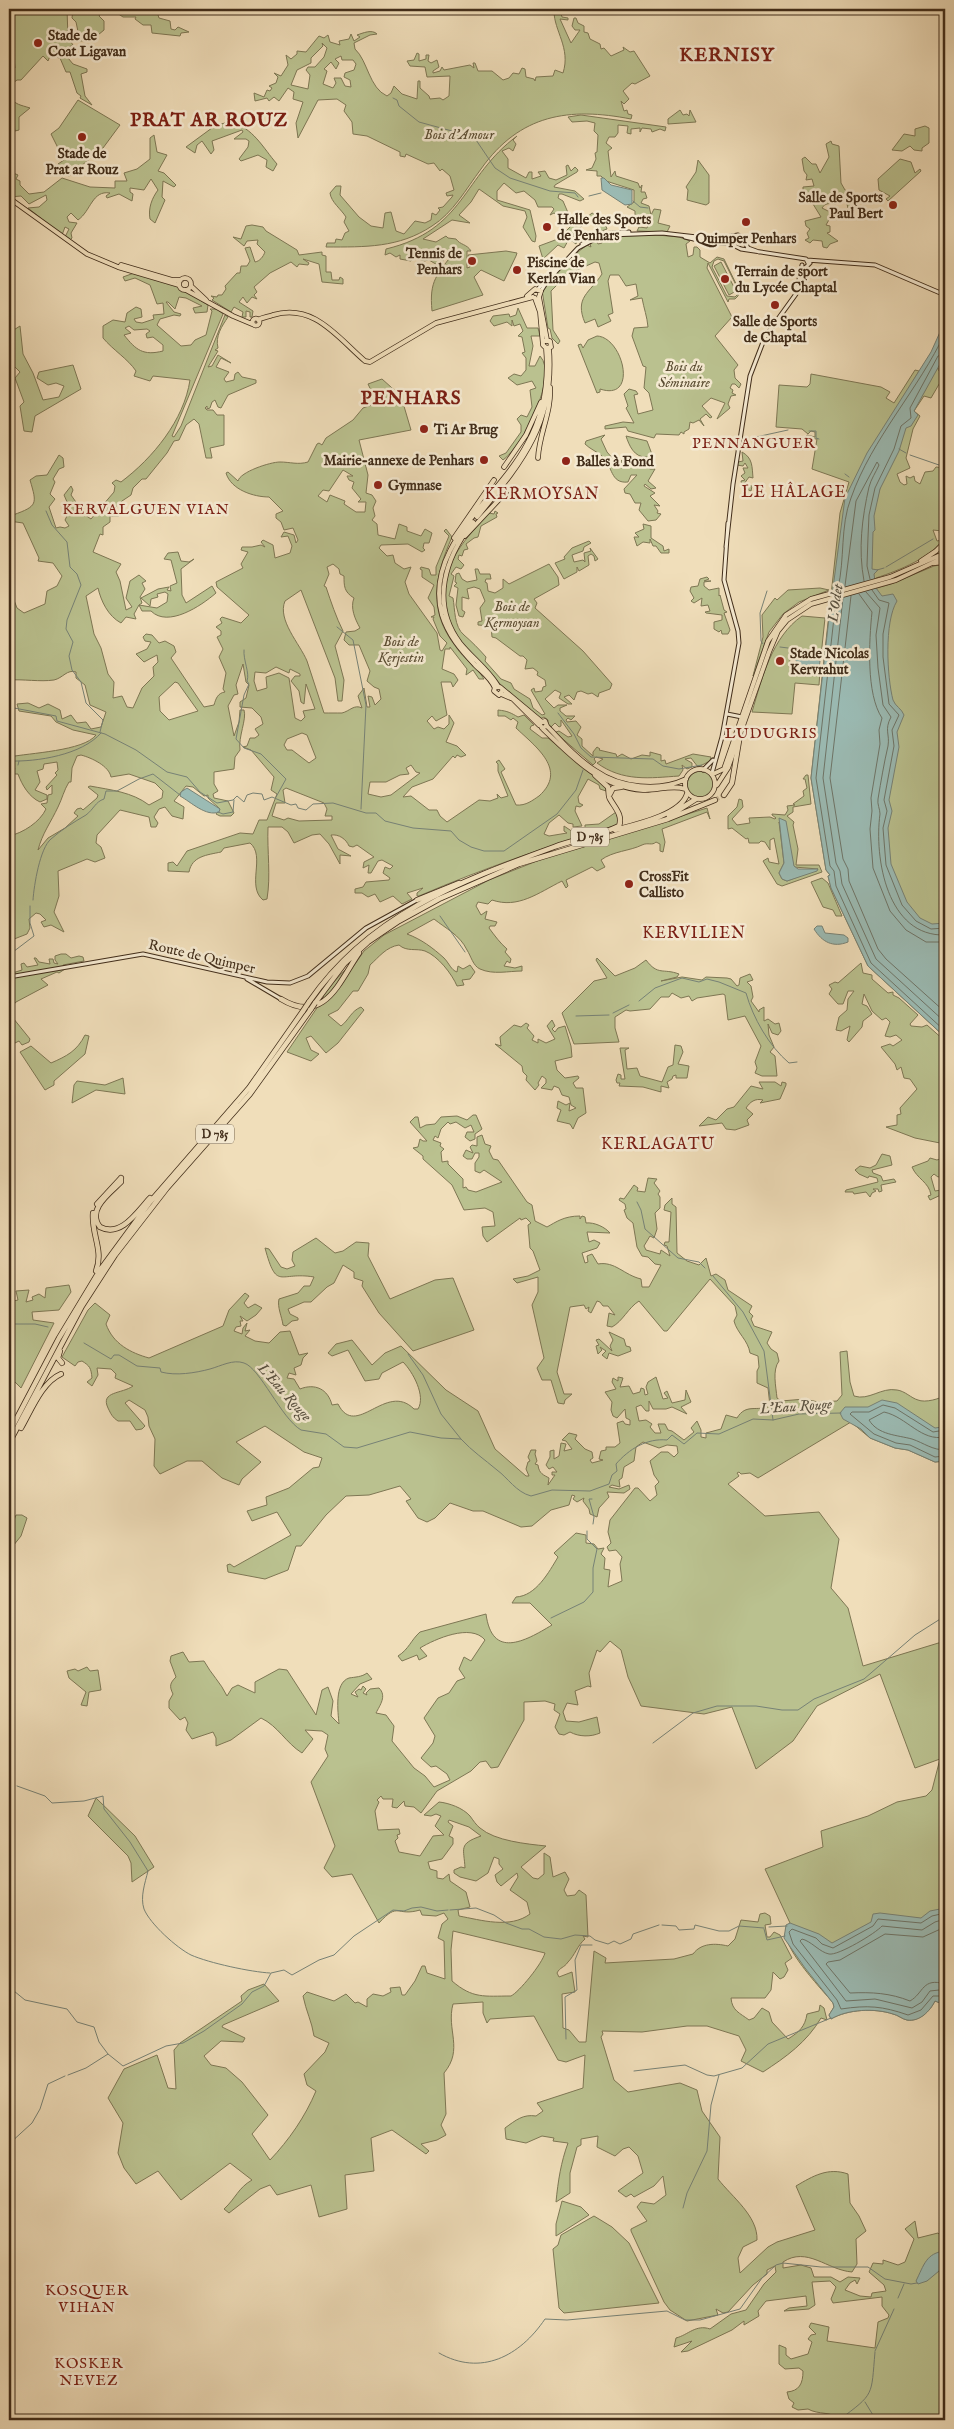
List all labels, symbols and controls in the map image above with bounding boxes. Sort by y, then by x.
place label: Stade de Coat Ligavan [48,27,127,61]
marker: Stade de Coat Ligavan [32,37,44,49]
district label: KERNISY [679,44,775,68]
district label: PRAT AR ROUZ [130,109,288,133]
park label: Bois d'Amour [424,126,495,144]
marker: Stade de Prat ar Rouz [76,131,88,143]
place label: Stade de Prat ar Rouz [45,145,119,179]
place label: Salle de Sports Paul Bert [799,189,883,223]
marker: Salle de Sports Paul Bert [887,199,899,211]
place label: Halle des Sports de Penhars [557,211,651,245]
marker: Quimper Penhars [740,216,752,228]
marker: Halle des Sports de Penhars [541,221,553,233]
place label: Quimper Penhars [696,230,797,248]
place label: Tennis de Penhars [405,245,463,279]
place label: Piscine de Kerlan Vian [527,254,596,288]
marker: Tennis de Penhars [466,255,478,267]
place label: Terrain de sport du Lycée Chaptal [734,263,838,297]
marker: Piscine de Kerlan Vian [511,264,523,276]
marker: Terrain de sport du Lycée Chaptal [719,273,731,285]
marker: Salle de Sports de Chaptal [769,299,781,311]
place label: Salle de Sports de Chaptal [733,313,817,347]
park label: Bois du Séminaire [658,358,710,392]
district label: PENHARS [361,387,461,411]
place label: Ti Ar Brug [433,421,499,439]
marker: Ti Ar Brug [418,423,430,435]
district label: PENNANGUER [692,434,816,453]
place label: Mairie-annexe de Penhars [323,452,474,470]
place label: Balles à Fond [576,453,654,471]
marker: Mairie-annexe de Penhars [478,454,490,466]
marker: Balles à Fond [560,455,572,467]
place label: Gymnase [388,477,442,495]
marker: Gymnase [372,479,384,491]
district label: LE HÂLAGE [741,481,847,503]
district label: KERMOYSAN [484,485,600,505]
district label: KERVALGUEN VIAN [62,500,230,519]
water label: L'Odet [823,582,848,624]
park label: Bois de Kermoysan [483,598,540,632]
park label: Bois de Kerjestin [377,633,424,667]
place label: Stade Nicolas Kervrahut [790,645,869,679]
marker: Stade Nicolas Kervrahut [774,655,786,667]
district label: LUDUGRIS [725,724,817,743]
road number: D 785 [571,828,609,846]
place label: CrossFit Callisto [639,868,689,902]
marker: CrossFit Callisto [623,878,635,890]
district label: KERVILIEN [642,924,746,944]
street label: Route de Quimper [147,936,257,978]
road number: D 785 [196,1124,234,1144]
district label: KERLAGATU [601,1135,715,1155]
water label: L'Eau Rouge [252,1358,316,1426]
water label: L'Eau Rouge [758,1395,833,1420]
district label: KOSQUER VIHAN [45,2281,129,2317]
district label: KOSKER NEVEZ [54,2354,124,2390]

